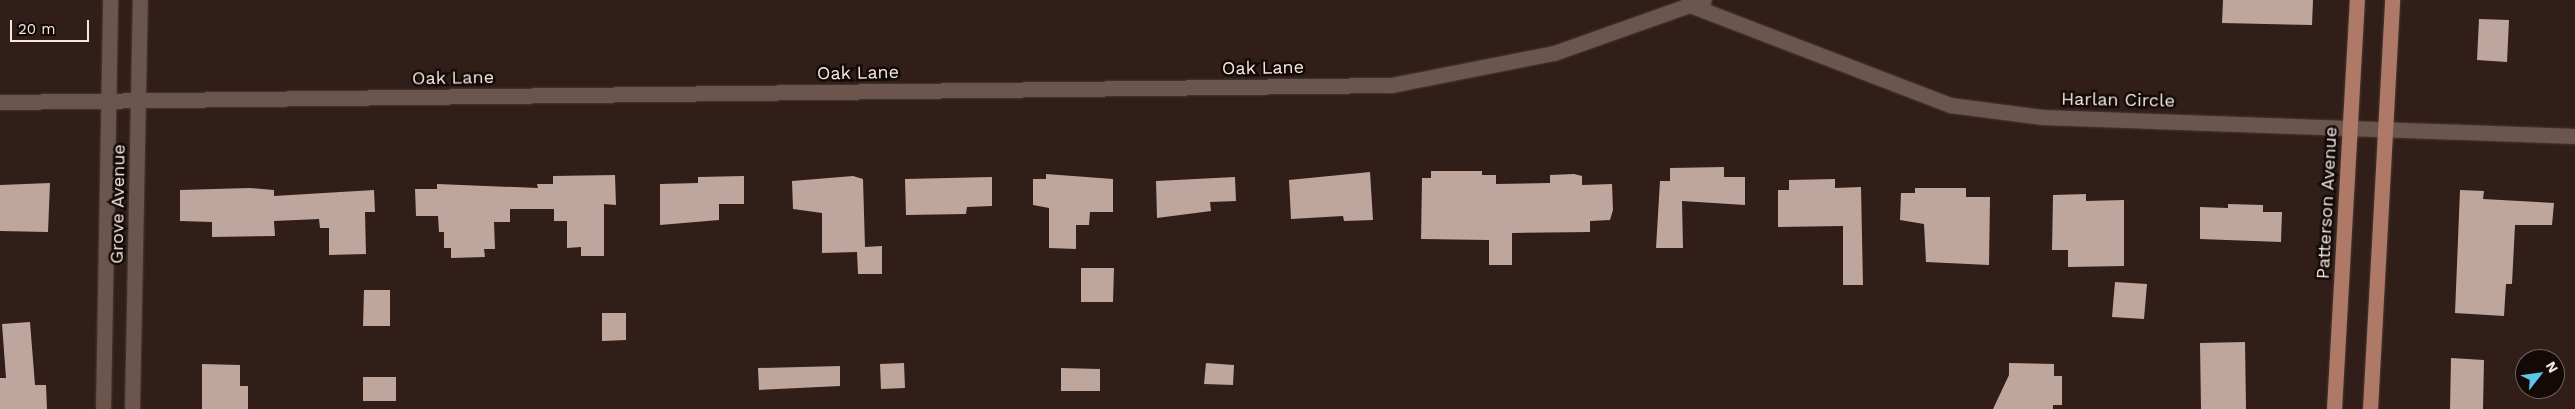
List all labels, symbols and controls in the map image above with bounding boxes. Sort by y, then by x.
scale bar [12,10,91,42]
text: 20 m [18,20,56,38]
street label: Oak Lane [1222,56,1304,80]
street label: Oak Lane [817,61,899,85]
street label: Oak Lane [412,66,494,90]
street label: Harlan Circle [2061,88,2175,112]
street label: Patterson Avenue [2312,126,2342,280]
street label: Grove Avenue [106,144,130,264]
north arrow [2515,349,2565,399]
text: N [2543,359,2562,375]

